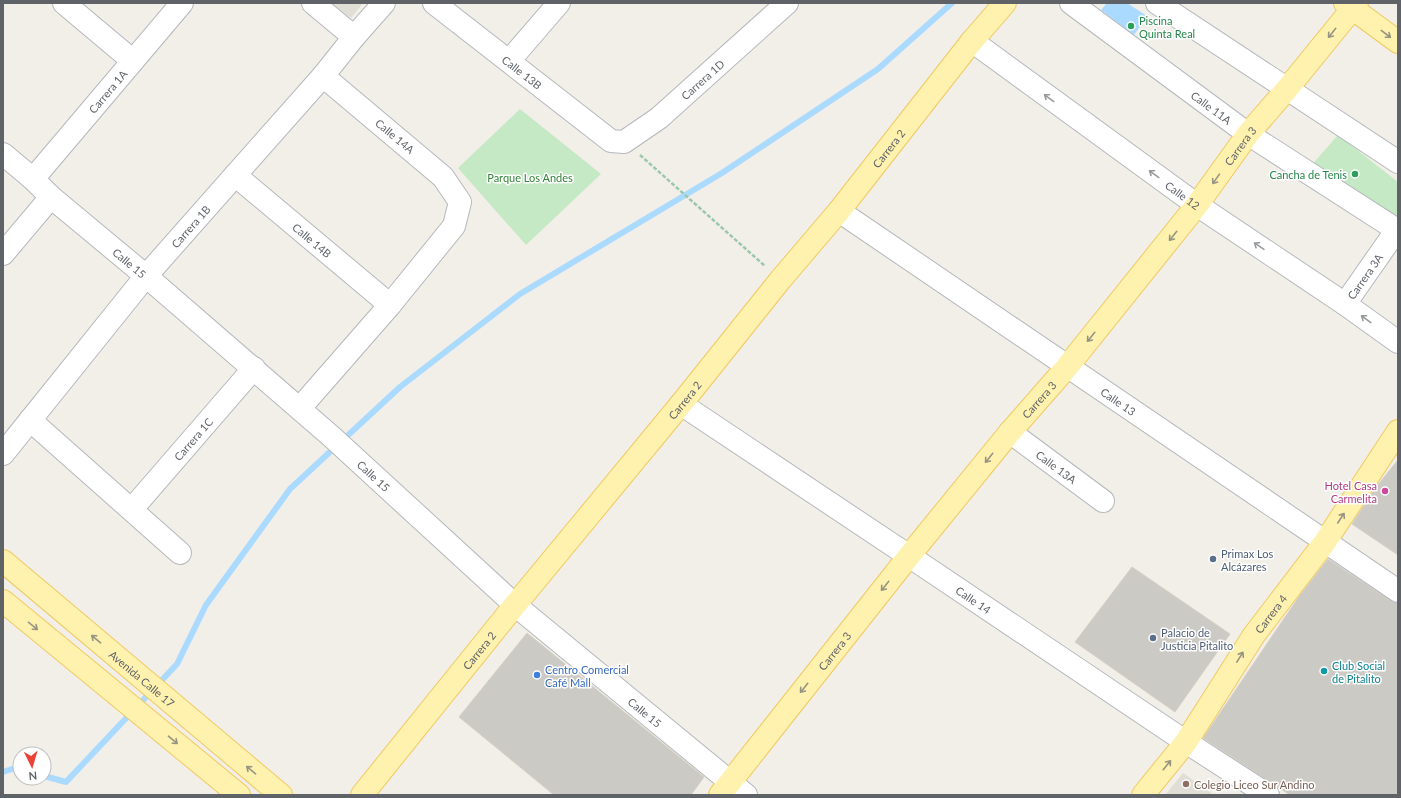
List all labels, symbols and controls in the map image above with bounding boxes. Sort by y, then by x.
place label: Piscina Quinta Real [1139,14,1195,40]
marker: Piscina Quinta Real [1126,21,1136,31]
one-way arrow [1328,28,1336,39]
one-way arrow [1381,29,1392,38]
street label: Calle 13B [500,52,545,91]
street label: Carrera 1D [678,56,726,102]
street label: Carrera 1A [85,67,130,115]
street label: Calle 11A [1189,88,1235,127]
one-way arrow [1044,93,1055,102]
street label: Calle 14A [373,116,418,156]
street label: Carrera 3 [1221,123,1258,168]
street label: Carrera 2 [869,126,907,170]
place label: Cancha de Tenis [1269,168,1347,181]
marker: Cancha de Tenis [1350,169,1360,179]
one-way arrow [1149,170,1160,178]
park label: Parque Los Andes [487,171,573,184]
one-way arrow [1212,173,1220,184]
street label: Calle 12 [1163,178,1203,212]
street label: Carrera 1B [168,202,212,250]
street label: Calle 14B [290,220,334,260]
one-way arrow [1168,230,1177,241]
one-way arrow [1253,242,1265,250]
street label: Calle 15 [110,245,149,280]
street label: Carrera 3A [1344,250,1385,301]
one-way arrow [1361,315,1372,324]
one-way arrow [1087,331,1096,342]
street label: Carrera 2 [665,378,704,421]
street label: Carrera 3 [1019,378,1058,421]
street label: Calle 13 [1099,385,1139,417]
street label: Carrera 1C [171,414,215,463]
street label: Calle 13A [1034,447,1080,486]
one-way arrow [985,452,994,463]
street label: Calle 15 [355,457,393,494]
place label: Hotel Casa Carmelita [1324,479,1377,505]
marker: Hotel Casa Carmelita [1380,486,1390,496]
one-way arrow [1337,513,1345,524]
place label: Primax Los Alcázares [1221,547,1273,573]
marker: Primax Los Alcázares [1208,554,1218,564]
one-way arrow [881,581,889,592]
street label: Calle 14 [954,583,994,616]
street label: Carrera 4 [1252,591,1290,635]
one-way arrow [28,621,39,630]
place label: Palacio de Justicia Pitalito [1161,626,1233,652]
street label: Carrera 2 [459,629,498,672]
street label: Carrera 3 [815,629,853,672]
marker: Palacio de Justicia Pitalito [1148,633,1158,643]
one-way arrow [90,634,101,643]
street label: Avenida Calle 17 [107,647,177,709]
one-way arrow [1236,651,1244,663]
place label: Club Social de Pitalito [1332,659,1385,685]
place label: Centro Comercial Café Mall [545,663,629,689]
marker: Club Social de Pitalito [1319,666,1329,676]
marker: Centro Comercial Café Mall [532,670,542,680]
one-way arrow [800,682,808,693]
street label: Calle 15 [626,694,665,730]
one-way arrow [167,736,178,745]
north arrow [12,746,52,786]
one-way arrow [1163,759,1172,770]
one-way arrow [245,765,256,774]
text: N [28,770,38,783]
place label: Colegio Liceo Sur Andino [1194,778,1315,791]
marker: Colegio Liceo Sur Andino [1181,779,1191,789]

